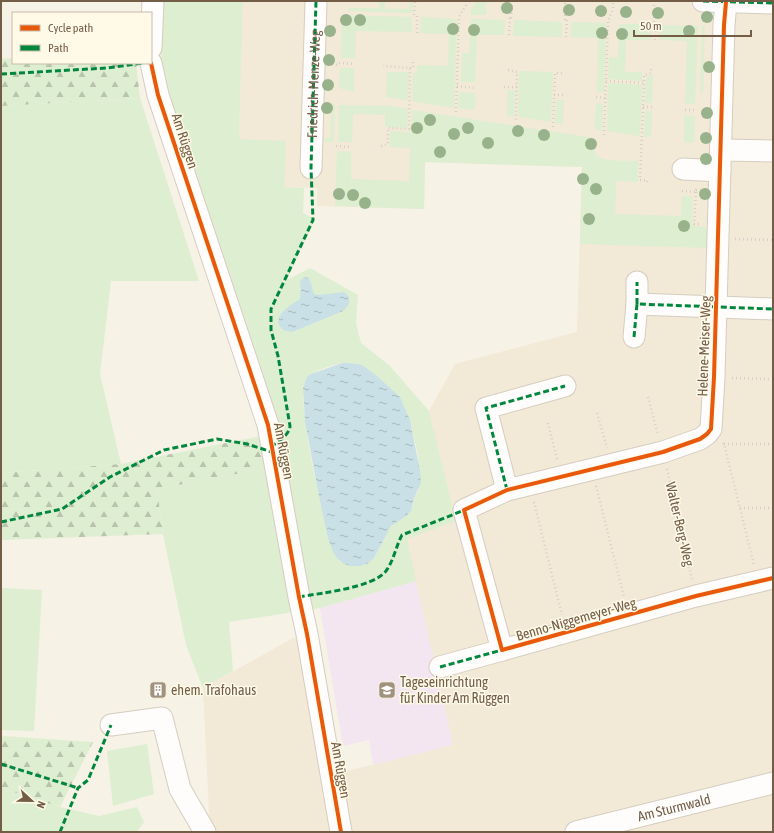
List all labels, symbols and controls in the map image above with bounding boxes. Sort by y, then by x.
legend [12,12,152,64]
scale bar [634,12,751,38]
text: 50 m [640,19,662,33]
text: Cycle path [48,21,93,35]
street label: Friedrich-Menze-Weg [304,30,323,138]
text: Path [48,41,69,55]
street label: Am Rüggen [169,111,201,171]
street label: Helene-Meiser-Weg [694,295,714,397]
street label: Am Rüggen [271,421,297,481]
street label: Walter-Berg-Weg [663,480,697,568]
street label: Benno-Niggemeyer-Weg [514,594,638,644]
place label: Tageseinrichtung für Kinder Am Rüggen [400,674,510,706]
building icon: ehem. Trafohaus [148,680,168,700]
school or university icon: Tageseinrichtung für Kinder Am Rüggen [377,680,397,700]
place label: ehem. Trafohaus [171,682,256,698]
street label: Am Rüggen [328,740,354,800]
north arrow [12,781,52,821]
street label: Am Sturmwald [636,791,712,824]
text: N [34,799,48,810]

